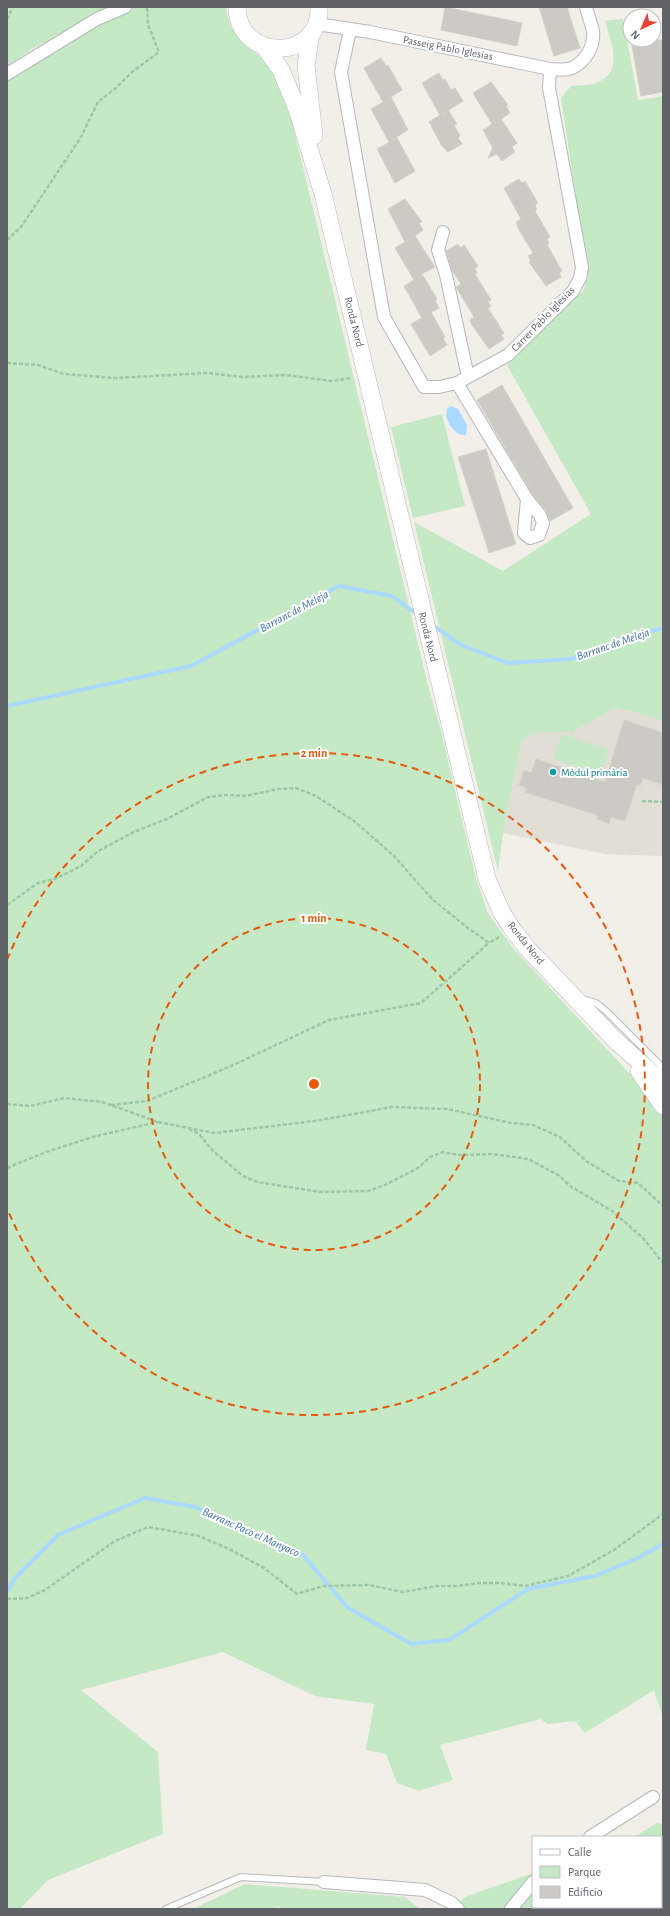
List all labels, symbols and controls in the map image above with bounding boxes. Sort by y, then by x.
north arrow [622,8,662,48]
text: N [629,28,642,41]
street label: Passeig Pablo Iglesias [402,34,494,62]
street label: Carrer Pablo Iglesias [509,284,577,354]
street label: Ronda Nord [342,296,366,348]
water label: Barranc de Meleja [258,588,331,635]
street label: Ronda Nord [416,611,440,663]
water label: Barranc de Meleja [575,626,651,663]
text: 2 min [301,747,327,759]
marker: Mòdul primària [548,767,558,777]
place label: Mòdul primària [561,767,627,778]
text: 1 min [301,912,327,924]
street label: Ronda Nord [506,920,547,967]
centre of rings [307,1077,321,1091]
water label: Barranc Paco el Manyaco [201,1505,301,1559]
legend [532,1836,662,1908]
text: Calle [568,1846,591,1858]
text: Parque [568,1866,601,1878]
text: Edificio [568,1886,603,1898]

